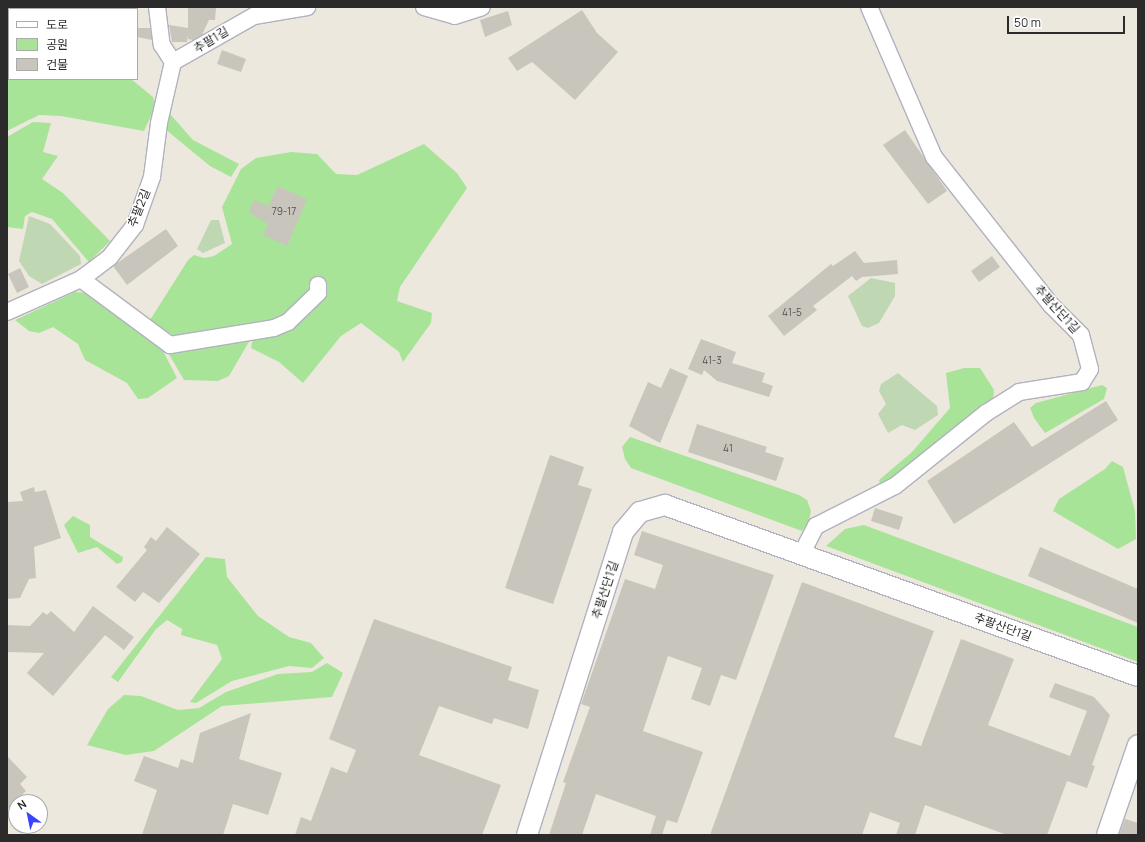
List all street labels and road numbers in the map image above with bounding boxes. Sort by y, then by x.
street label: 추팔1길 [191,24,231,56]
street label: 추팔2길 [125,187,153,229]
street label: 추팔산단1길 [1032,282,1082,336]
street label: 추팔산단1길 [589,559,621,621]
street label: 추팔산단1길 [972,610,1034,644]

